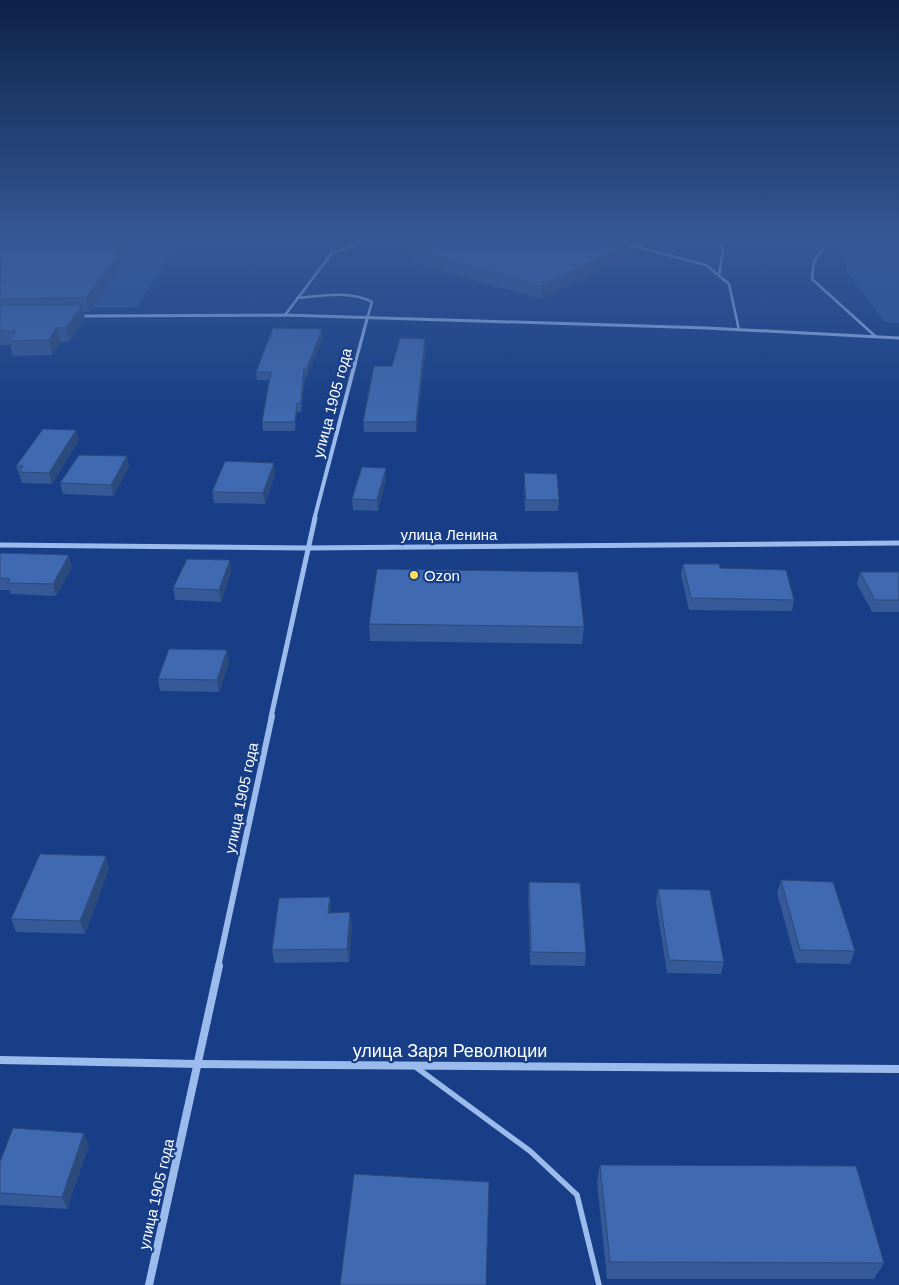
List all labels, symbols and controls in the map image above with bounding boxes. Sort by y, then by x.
street label: улица 1905 года [309,346,355,460]
street label: улица Ленина [401,526,498,543]
place label: Ozon [424,567,460,584]
marker: Ozon [408,569,420,581]
street label: улица 1905 года [221,740,261,855]
street label: улица Заря Революции [353,1041,547,1061]
street label: улица 1905 года [135,1136,177,1251]

